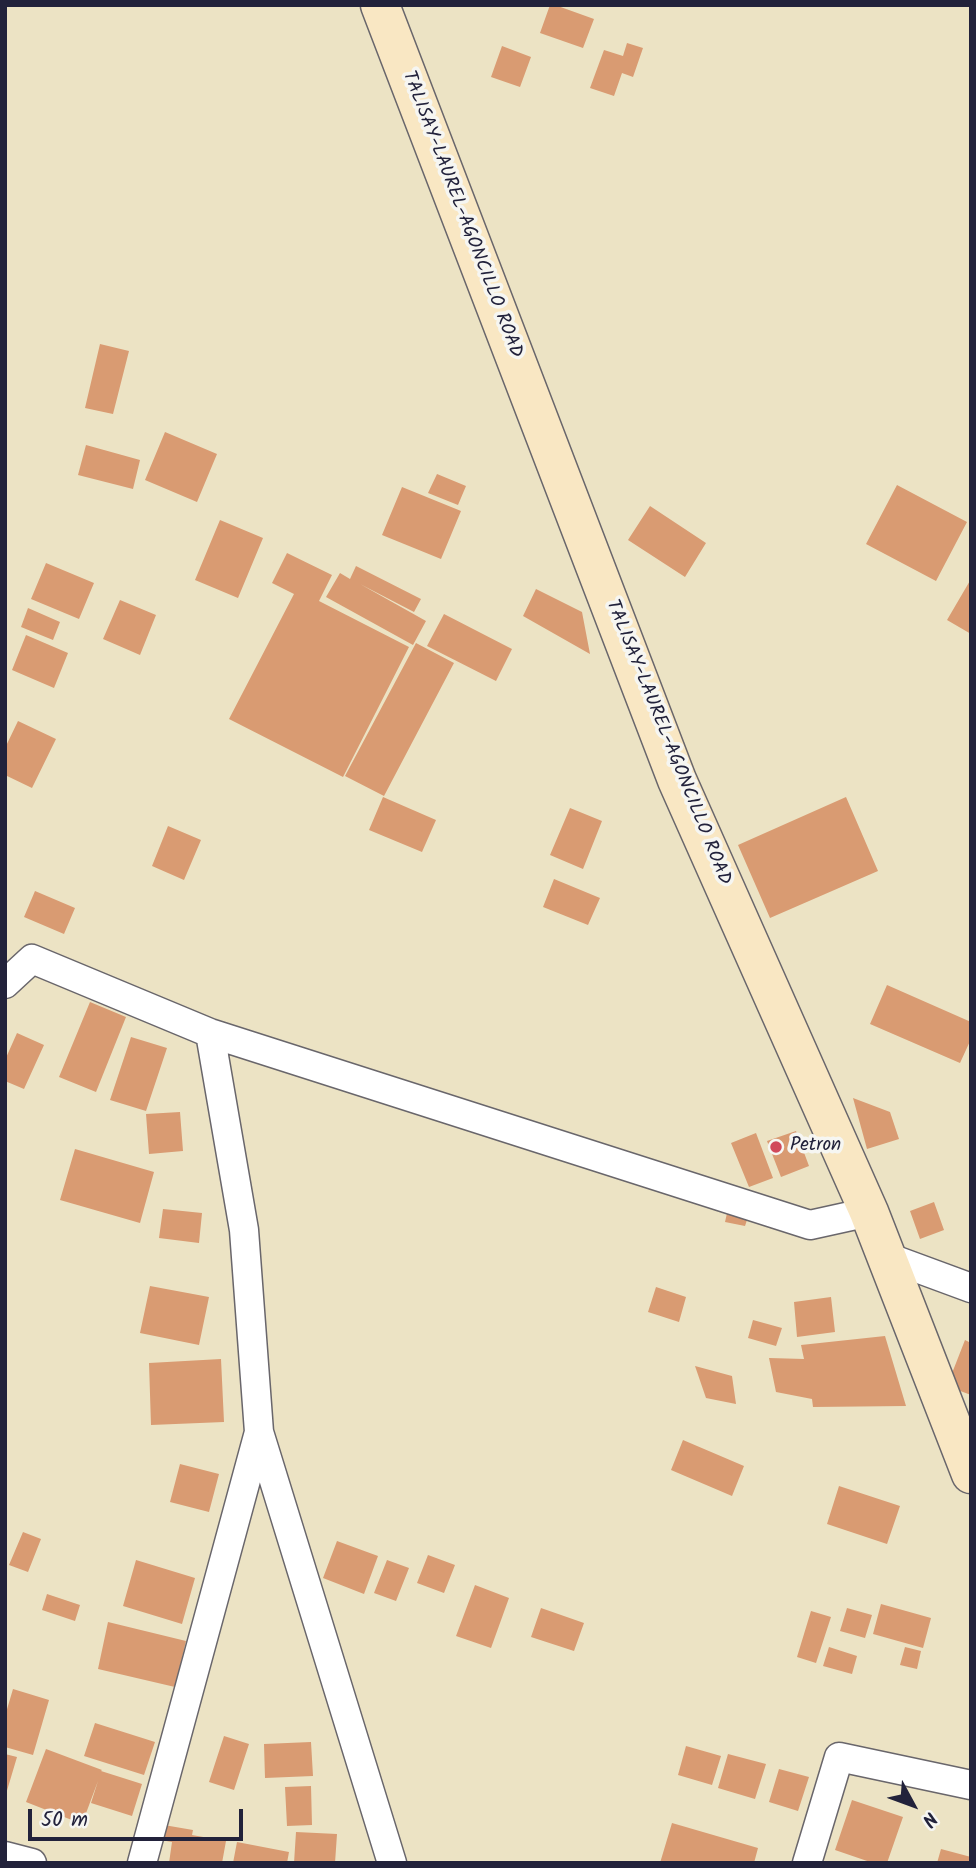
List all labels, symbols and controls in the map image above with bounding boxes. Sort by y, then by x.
street label: TALISAY-LAUREL-AGONCILLO ROAD [396,68,526,362]
street label: TALISAY-LAUREL-AGONCILLO ROAD [599,597,735,889]
place label: Petron [790,1136,841,1158]
marker: Petron [768,1139,784,1155]
north arrow [878,1770,948,1840]
scale bar [32,1794,247,1838]
text: 50 m [41,1804,88,1837]
text: N [914,1804,944,1833]

